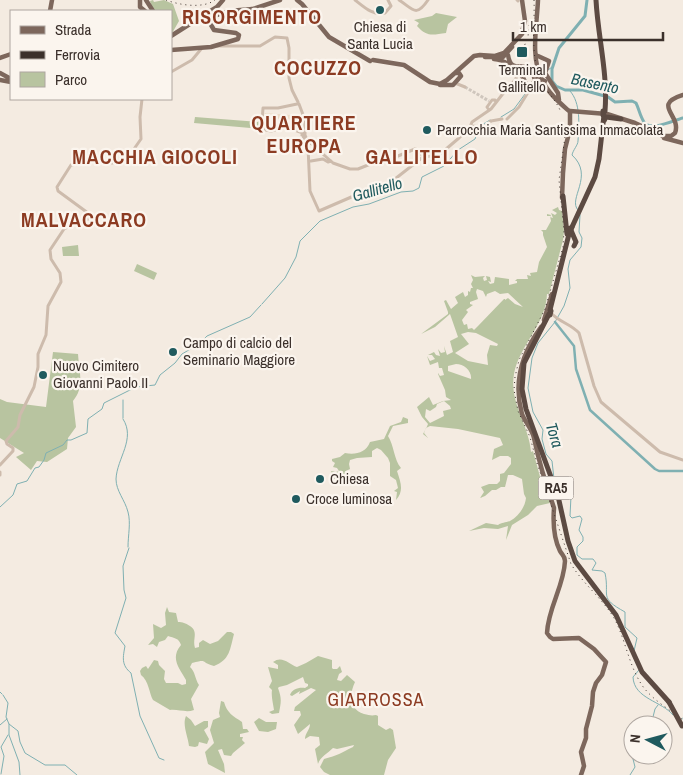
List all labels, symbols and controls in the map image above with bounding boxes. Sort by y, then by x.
district label: RISORGIMENTO [182,3,322,30]
marker: Chiesa di Santa Lucia [374,4,386,16]
legend [10,10,172,100]
scale bar [513,10,663,42]
place label: Chiesa di Santa Lucia [347,16,413,54]
text: 1 km [520,16,547,37]
text: Strada [55,19,91,40]
text: Ferrovia [55,44,100,65]
marker: Terminal Gallitello [515,45,529,59]
district label: COCUZZO [274,54,362,81]
place label: Terminal Gallitello [498,59,546,97]
water label: Basento [569,67,621,99]
text: Parco [55,69,87,90]
district label: QUARTIERE EUROPA [251,109,357,159]
place label: Parrocchia Maria Santissima Immacolata [437,119,663,140]
marker: Parrocchia Maria Santissima Immacolata [421,124,433,136]
district label: MACCHIA GIOCOLI [72,143,238,170]
district label: GALLITELLO [366,143,478,170]
water label: Gallitello [349,171,405,207]
district label: MALVACCARO [21,206,147,233]
place label: Campo di calcio del Seminario Maggiore [183,332,295,370]
marker: Campo di calcio del Seminario Maggiore [167,346,179,358]
place label: Nuovo Cimitero Giovanni Paolo II [53,355,148,393]
marker: Nuovo Cimitero Giovanni Paolo II [37,369,49,381]
water label: Tora [541,420,569,450]
place label: Chiesa [330,468,369,489]
marker: Chiesa [314,473,326,485]
road number: RA5 [538,476,574,499]
place label: Croce luminosa [306,488,392,509]
marker: Croce luminosa [290,493,302,505]
district label: GIARROSSA [328,687,424,712]
north arrow [623,715,673,765]
text: N [626,734,644,744]

